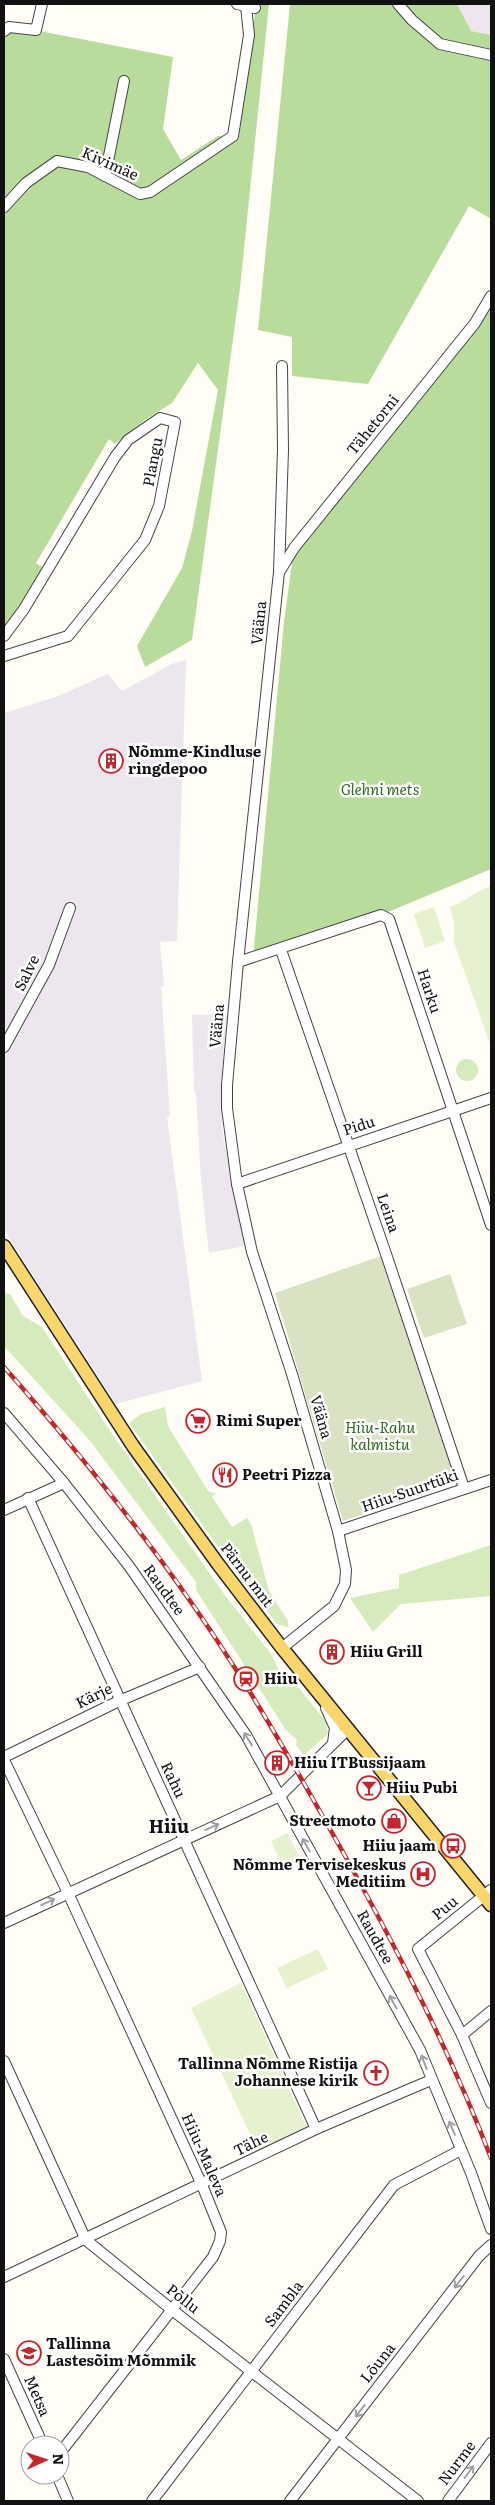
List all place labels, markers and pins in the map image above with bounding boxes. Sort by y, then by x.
place label: Nõmme-Kindluse ringdepoo [128,739,262,779]
building icon: Nõmme-Kindluse ringdepoo [98,748,124,774]
supermarket icon: Rimi Super [185,1408,211,1434]
place label: Rimi Super [216,1408,302,1431]
restaurant icon: Peetri Pizza [212,1462,238,1488]
place label: Peetri Pizza [242,1462,332,1485]
building icon: Hiiu Grill [319,1639,345,1665]
place label: Hiiu Grill [350,1639,423,1662]
station icon: Hiiu [233,1666,259,1692]
place label: Hiiu [264,1666,298,1689]
building icon: Hiiu ITBussijaam [264,1750,290,1776]
place label: Hiiu ITBussijaam [294,1750,426,1773]
bar icon: Hiiu Pubi [356,1775,382,1801]
place label: Hiiu Pubi [386,1775,458,1798]
place label: Streetmoto [290,1808,376,1831]
shop icon: Streetmoto [381,1808,407,1834]
place label: Hiiu jaam [362,1833,436,1856]
bus stop icon: Hiiu jaam [440,1833,466,1859]
place label: Nõmme Tervisekeskus Meditiim [233,1852,407,1892]
hospital icon: Nõmme Tervisekeskus Meditiim [410,1861,436,1887]
place label: Tallinna Nõmme Ristija Johannese kirik [178,2051,359,2091]
church icon: Tallinna Nõmme Ristija Johannese kirik [363,2060,389,2086]
place label: Tallinna Lastesõim Mõmmik [46,2331,197,2371]
school or university icon: Tallinna Lastesõim Mõmmik [16,2340,42,2366]

